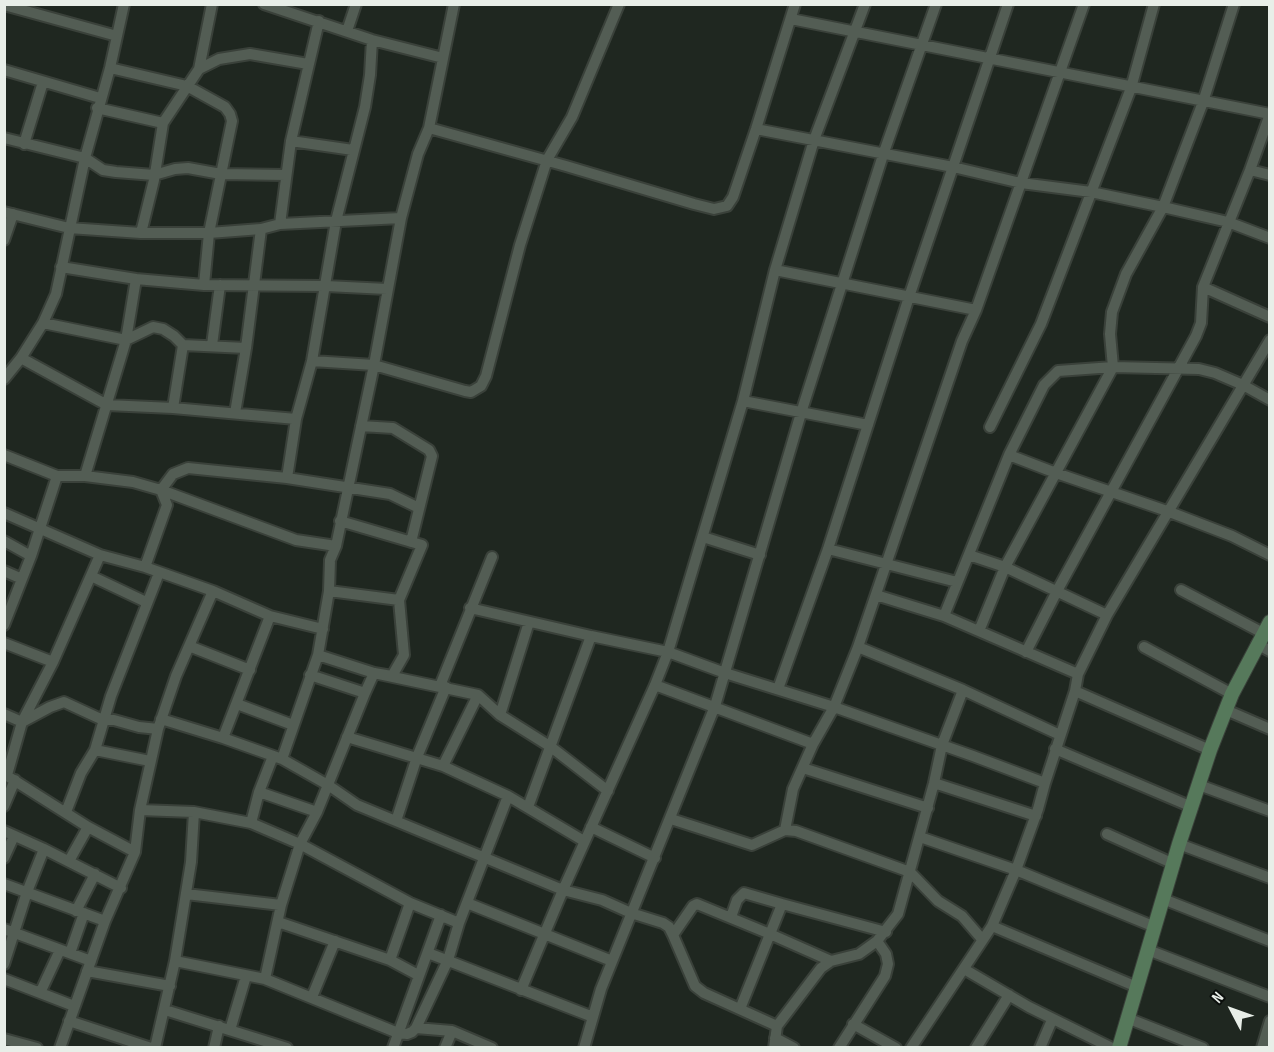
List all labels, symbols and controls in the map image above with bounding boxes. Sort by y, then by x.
north arrow [1202,980,1262,1040]
text: N [1208,988,1228,1007]

